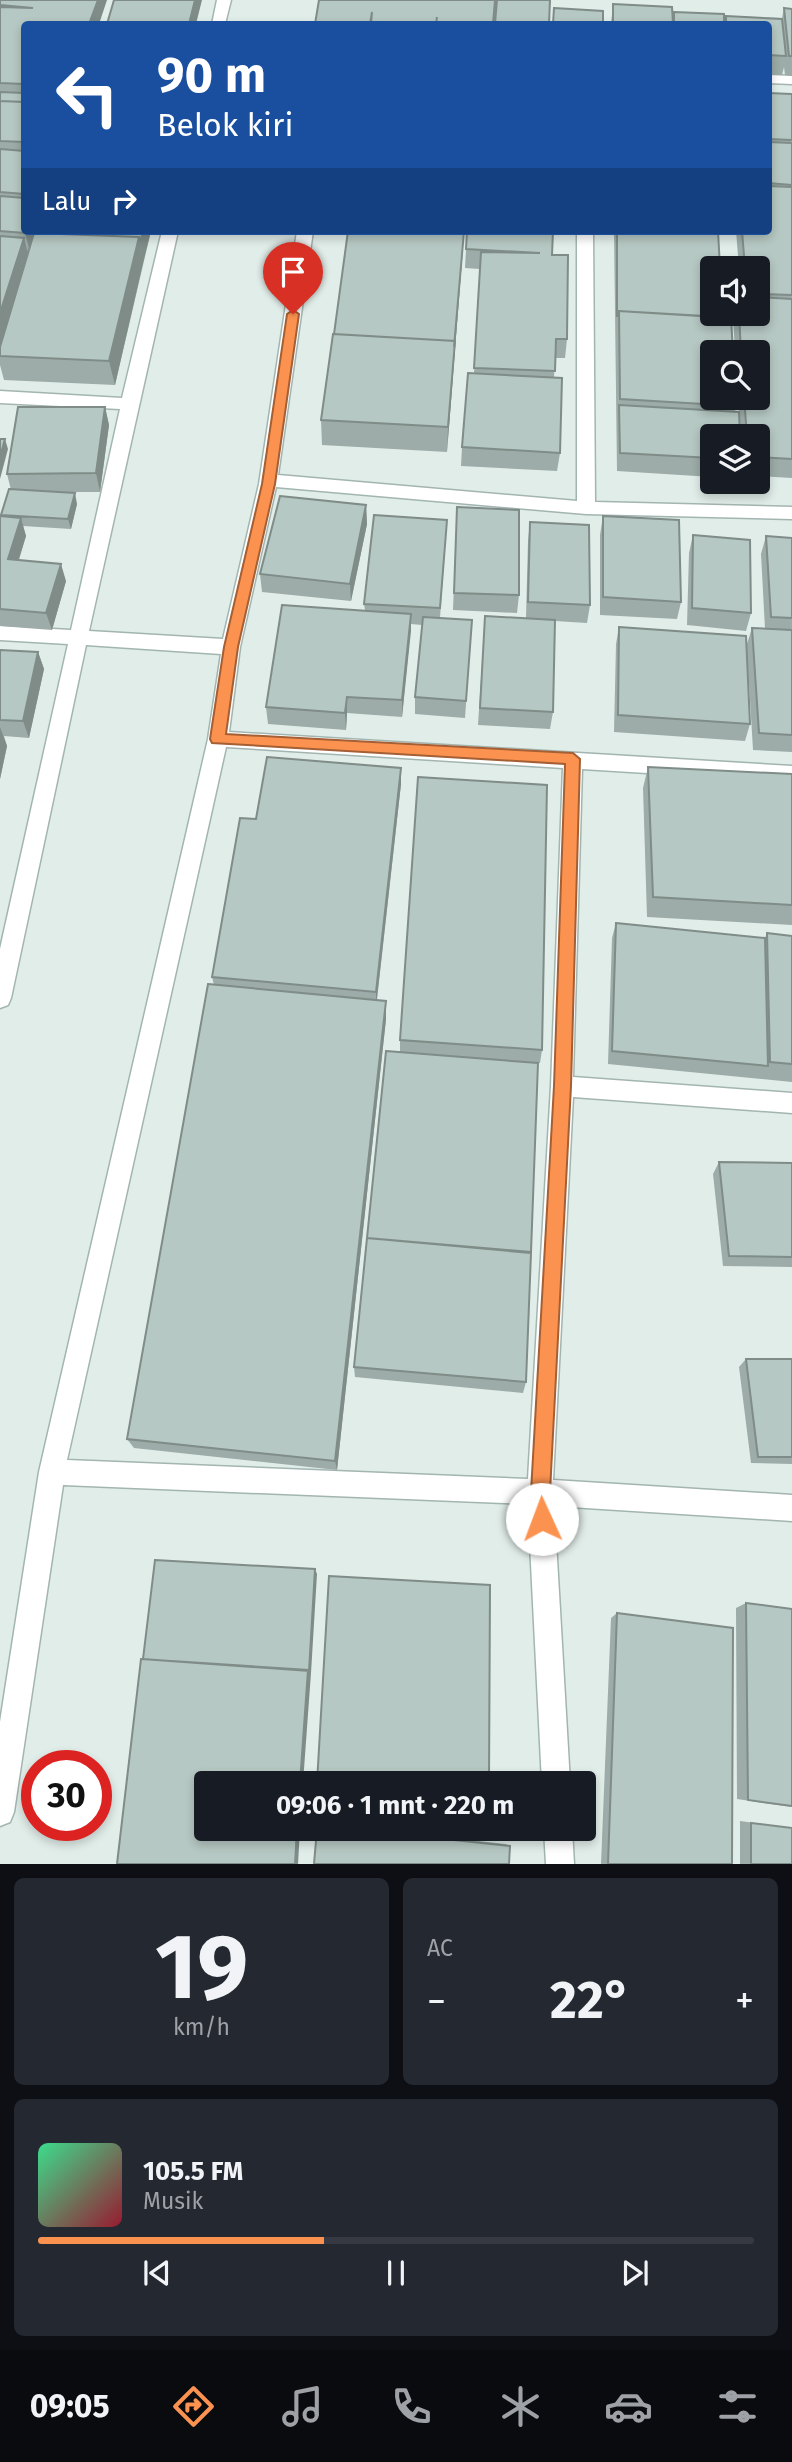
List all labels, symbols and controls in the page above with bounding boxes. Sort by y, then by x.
text: 90 m [157,46,266,105]
icon: left [42,49,133,140]
text: Belok kiri [157,106,293,144]
icon: right [105,182,143,220]
text: Lalu [42,186,91,217]
pin [263,242,323,314]
icon: arrive [274,253,312,291]
map controls [700,256,770,494]
button: sound [700,256,770,326]
button: search [700,340,770,410]
button: layers [700,424,770,494]
position arrow [505,1482,579,1556]
speed limit sign: 30 [21,1750,112,1841]
text: 09:06 · 1 mnt · 220 m [276,1790,514,1821]
text: 19 [155,1913,248,2022]
text: AC [427,1934,453,1962]
text: 22° [550,1969,631,2032]
text: − [427,1978,446,2024]
text: + [735,1978,754,2024]
text: km/h [173,2013,230,2041]
text: 105.5 FM [143,2156,243,2187]
text: Musik [143,2187,203,2215]
icon: previous [138,2254,176,2292]
icon: pause [377,2254,415,2292]
icon: next [616,2254,654,2292]
icon: directions [169,2382,218,2431]
icon: music [278,2382,327,2431]
icon: phone [387,2382,436,2431]
icon: climate [496,2382,545,2431]
icon: car [604,2382,653,2431]
icon: filters [713,2382,762,2431]
text: 09:05 [30,2387,110,2425]

